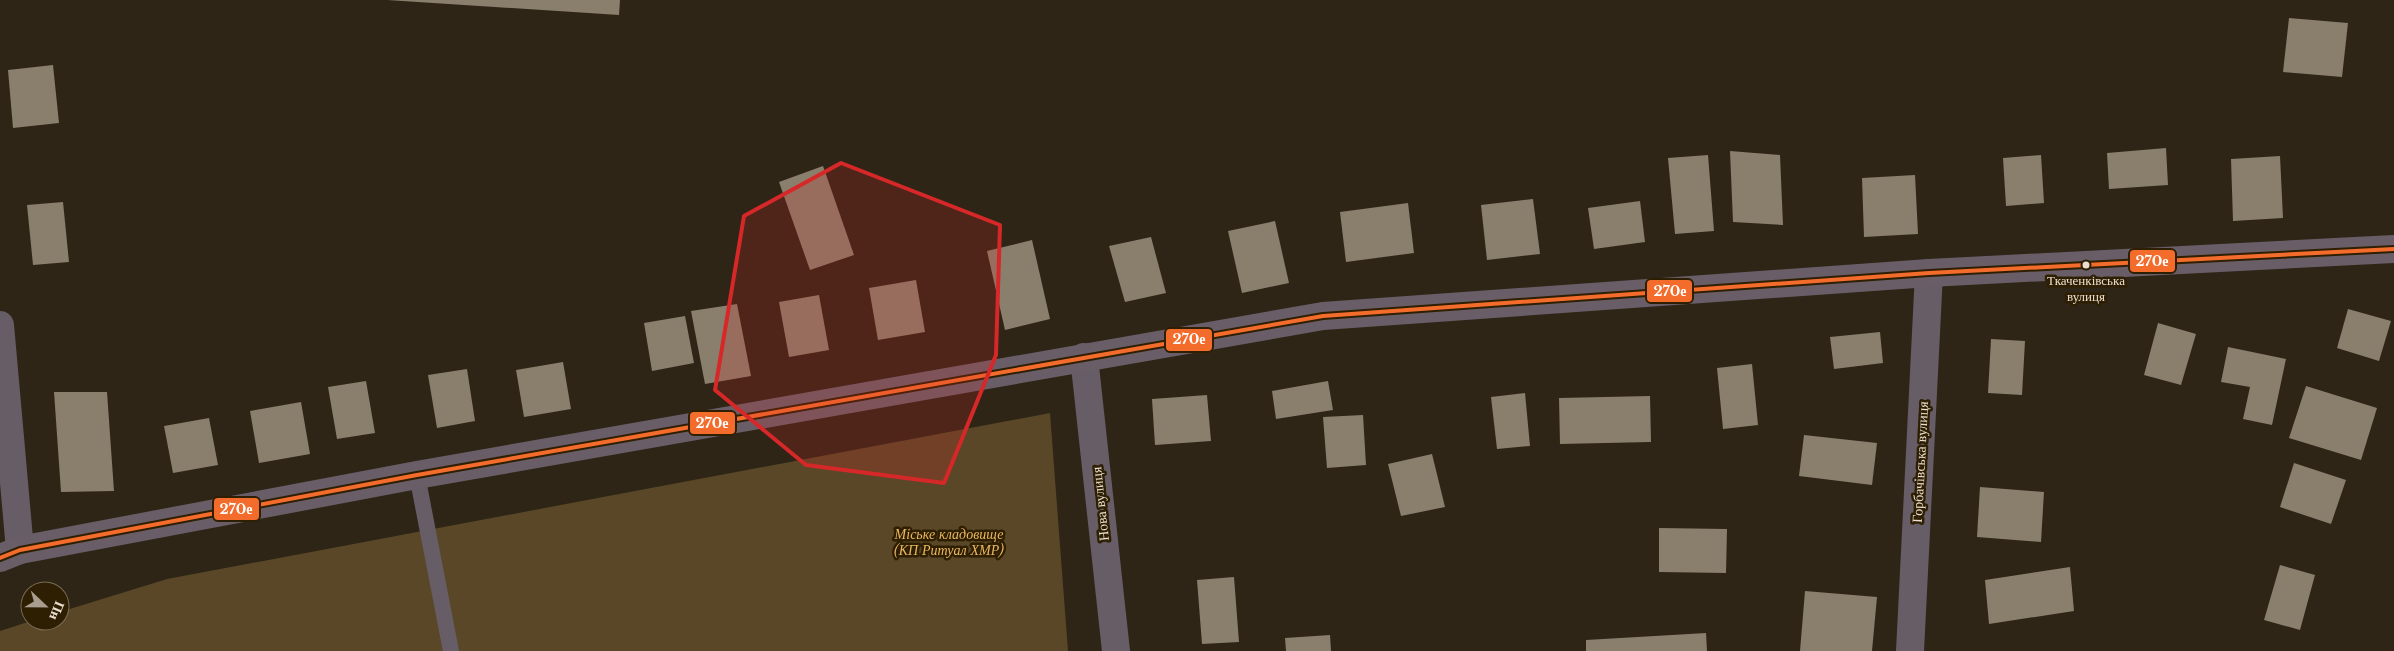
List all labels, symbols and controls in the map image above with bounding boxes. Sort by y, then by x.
line badge: 270е [2129,249,2176,273]
text: 270е [2135,252,2169,270]
marker: Ткаченківська вулиця [2081,260,2091,270]
place label: Ткаченківська вулиця [2047,272,2125,305]
line badge: 270е [1646,279,1693,303]
text: 270е [1653,282,1687,300]
line badge: 270е [1165,328,1213,352]
text: 270е [1172,330,1206,348]
street label: Горбачівська вулиця [1908,400,1932,523]
line badge: 270е [689,411,736,435]
text: 270е [695,414,729,432]
street label: Нова вулиця [1087,465,1113,542]
line badge: 270е [213,497,260,521]
text: 270е [219,500,253,518]
park label: Міське кладовище (КП Ритуал ХМР) [894,525,1004,559]
north arrow [20,581,70,631]
text: Пн [45,599,69,623]

